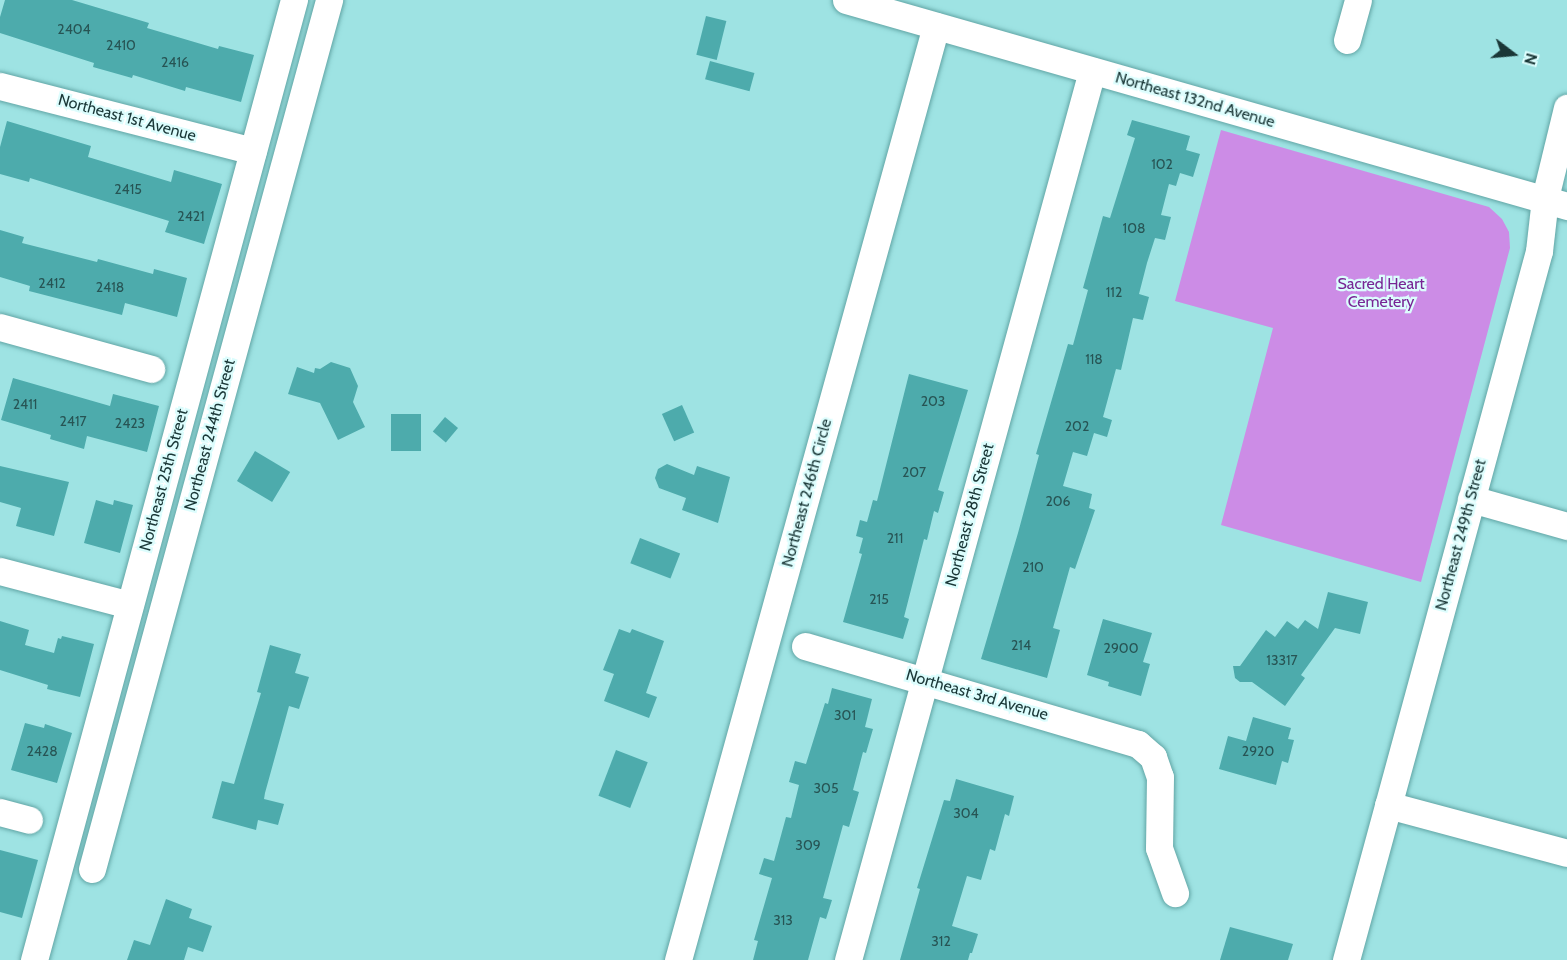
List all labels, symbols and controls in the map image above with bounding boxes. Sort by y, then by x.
house number: 2404 [57,21,91,37]
north arrow [1483,24,1543,84]
house number: 2410 [106,37,136,53]
text: N [1520,51,1541,67]
house number: 2416 [161,54,189,70]
street label: Northeast 132nd Avenue [1113,68,1277,132]
street label: Northeast 1st Avenue [56,90,198,146]
house number: 102 [1151,156,1173,172]
house number: 2415 [114,181,142,197]
house number: 2421 [177,208,205,224]
house number: 108 [1123,220,1145,236]
park label: Sacred Heart Cemetery [1337,274,1425,312]
house number: 2412 [38,275,66,291]
house number: 2418 [96,279,124,295]
house number: 112 [1106,284,1122,300]
house number: 118 [1085,351,1103,367]
street label: Northeast 244th Street [181,357,239,513]
house number: 203 [921,393,945,409]
house number: 2411 [13,396,37,412]
street label: Northeast 25th Street [136,407,192,553]
house number: 2417 [59,413,87,429]
house number: 2423 [115,415,145,431]
street label: Northeast 246th Circle [778,417,836,569]
house number: 202 [1065,418,1089,434]
street label: Northeast 28th Street [942,441,998,589]
street label: Northeast 249th Street [1432,457,1490,613]
house number: 207 [902,464,926,480]
house number: 206 [1045,493,1071,509]
house number: 211 [887,530,903,546]
house number: 210 [1022,559,1044,575]
house number: 215 [869,591,889,607]
house number: 214 [1011,637,1031,653]
house number: 2900 [1104,640,1138,656]
house number: 13317 [1266,652,1298,668]
street label: Northeast 3rd Avenue [904,665,1050,725]
house number: 301 [834,707,856,723]
house number: 2428 [26,743,58,759]
house number: 2920 [1242,743,1274,759]
house number: 305 [814,780,838,796]
house number: 304 [953,805,979,821]
house number: 309 [795,837,821,853]
house number: 313 [773,912,793,928]
house number: 312 [931,933,951,949]

